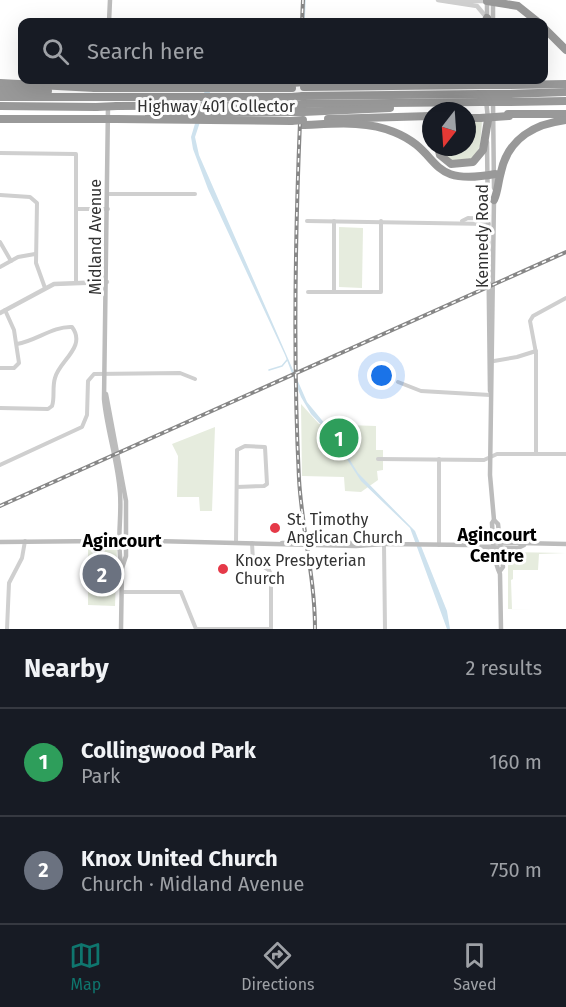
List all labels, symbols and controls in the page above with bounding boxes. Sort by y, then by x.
search box [18,18,548,84]
icon: search [39,35,72,68]
text: Search here [87,38,205,65]
street label: Highway 401 Collector [137,97,296,116]
north arrow [422,102,476,156]
street label: Midland Avenue [86,179,105,295]
street label: Kennedy Road [473,184,492,288]
your location [367,361,396,390]
pin: 1 [320,416,358,460]
place label: St. Timothy Anglican Church [287,510,403,547]
marker: St. Timothy Anglican Church [268,521,282,535]
district label: Agincourt Centre [456,524,538,567]
district label: Agincourt [81,530,163,552]
place label: Knox Presbyterian Church [235,551,366,588]
pin: 2 [82,552,122,596]
marker: Knox Presbyterian Church [216,562,230,576]
text: Nearby [24,653,109,684]
text: 2 results [465,656,542,680]
text: Collingwood Park [81,737,256,764]
text: 1 [39,750,48,774]
text: 160 m [489,750,542,774]
text: Park [81,764,120,788]
text: Knox United Church [81,845,278,872]
text: 2 [38,858,49,882]
text: 750 m [490,858,542,882]
text: Church · Midland Avenue [81,872,304,896]
tab: Map [69,939,102,994]
tab: Directions [241,939,315,994]
tab: Saved [453,939,497,994]

